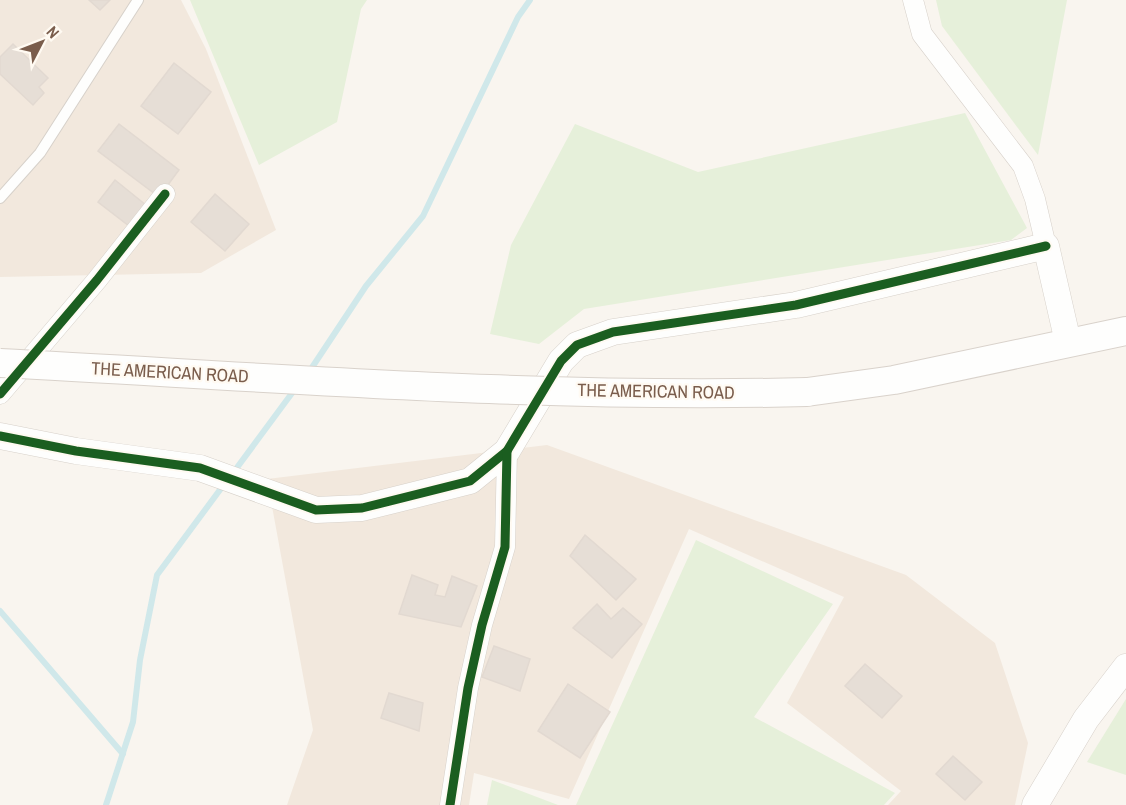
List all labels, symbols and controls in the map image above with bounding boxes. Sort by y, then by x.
north arrow [12,12,72,72]
text: N [42,21,64,43]
street label: THE AMERICAN ROAD [91,355,249,389]
street label: THE AMERICAN ROAD [577,377,735,405]

